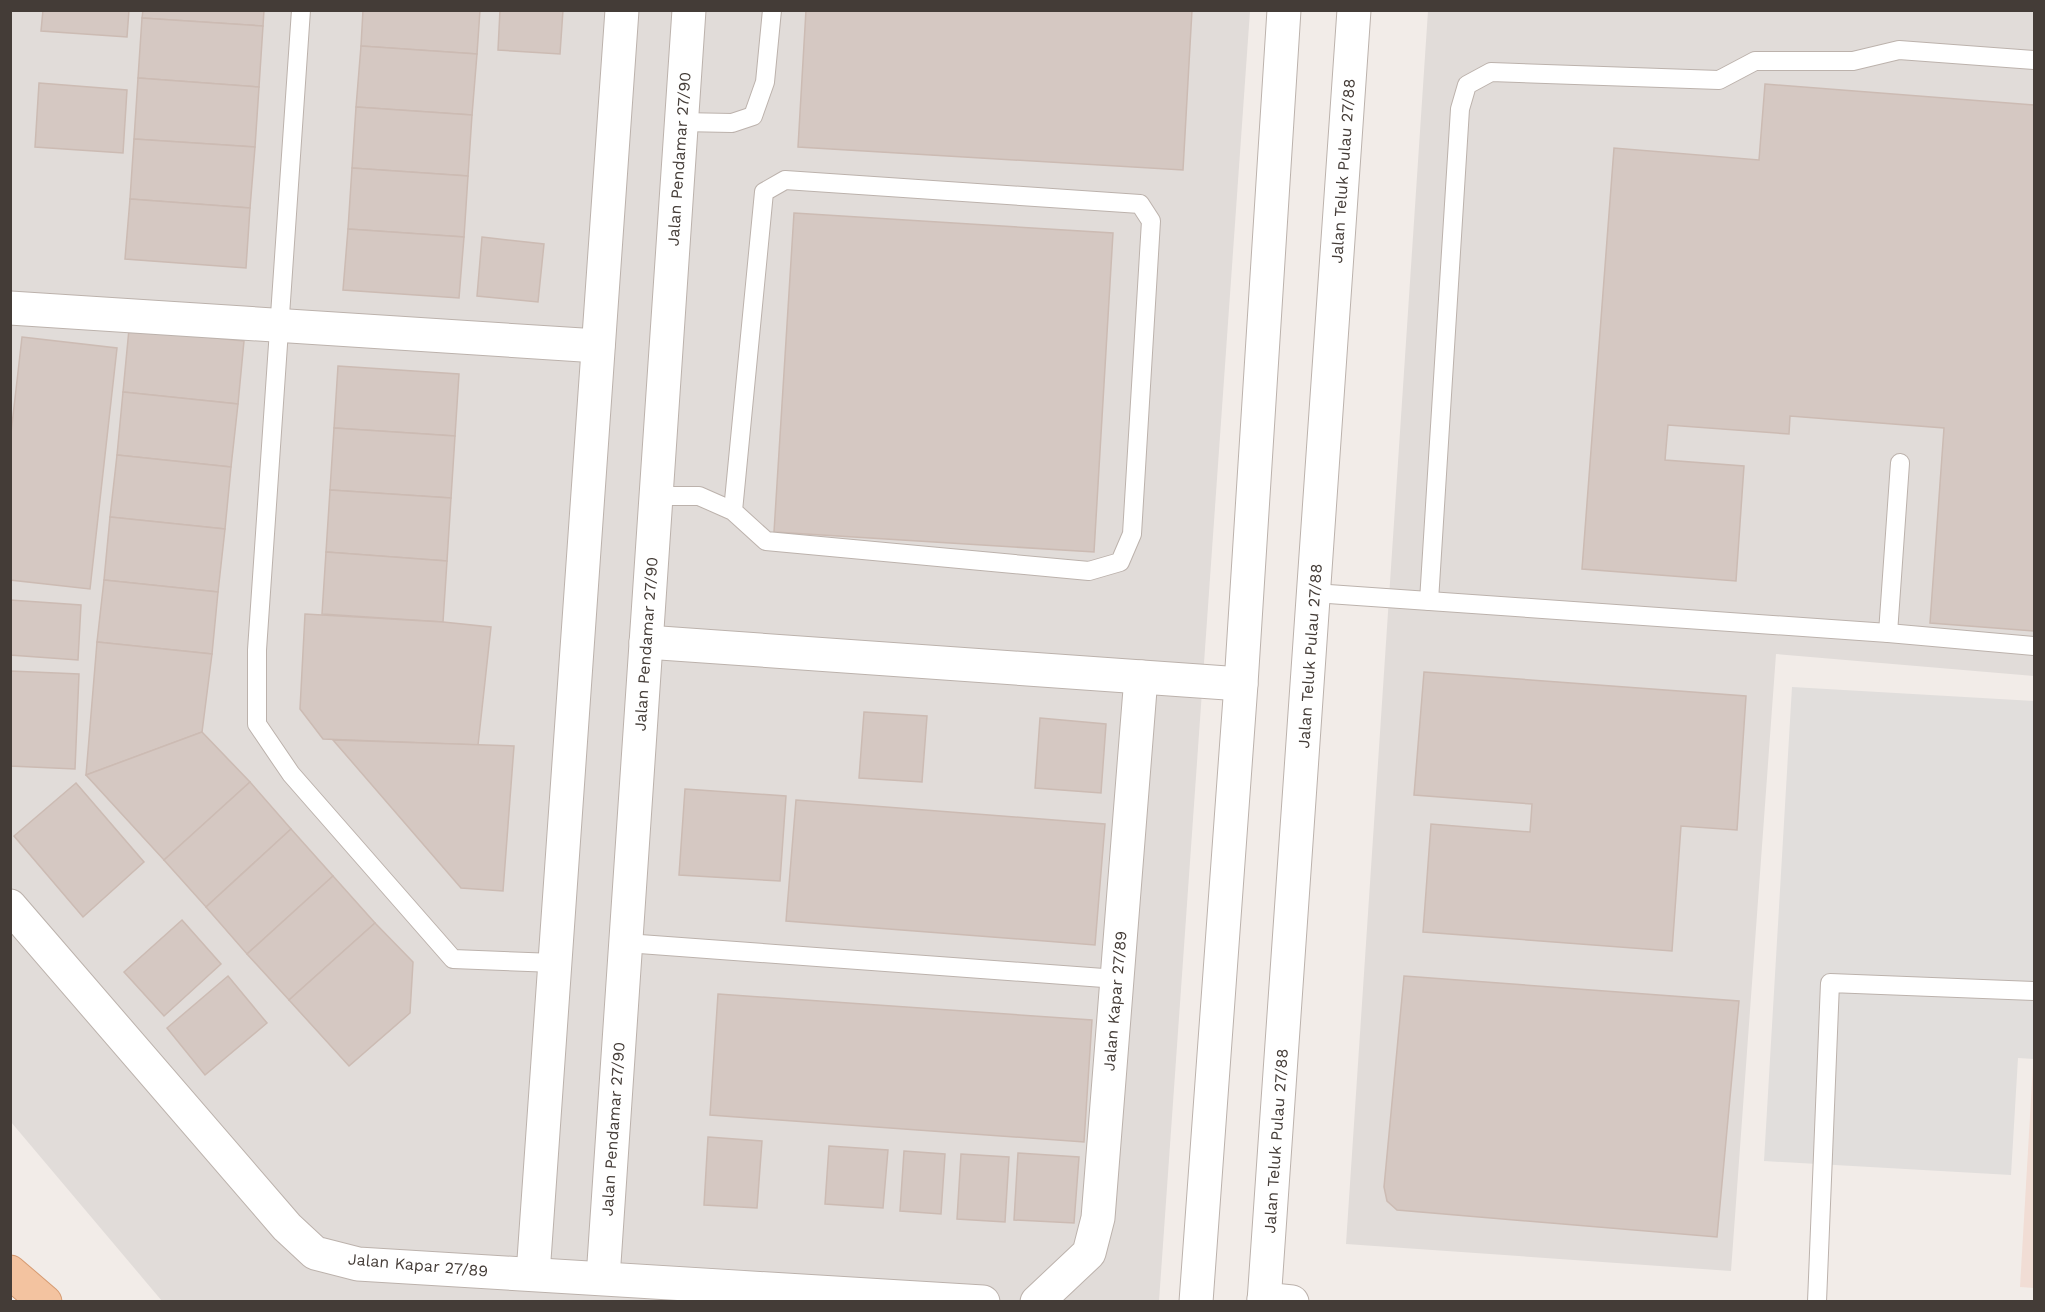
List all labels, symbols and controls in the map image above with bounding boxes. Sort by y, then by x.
street label: Jalan Pendamar 27/90 [663,71,695,247]
street label: Jalan Teluk Pulau 27/88 [1327,78,1359,264]
street label: Jalan Pendamar 27/90 [630,556,662,732]
street label: Jalan Teluk Pulau 27/88 [1294,563,1326,749]
street label: Jalan Kapar 27/89 [1099,930,1131,1072]
street label: Jalan Pendamar 27/90 [597,1041,629,1217]
street label: Jalan Teluk Pulau 27/88 [1260,1048,1292,1234]
street label: Jalan Kapar 27/89 [347,1249,489,1281]

